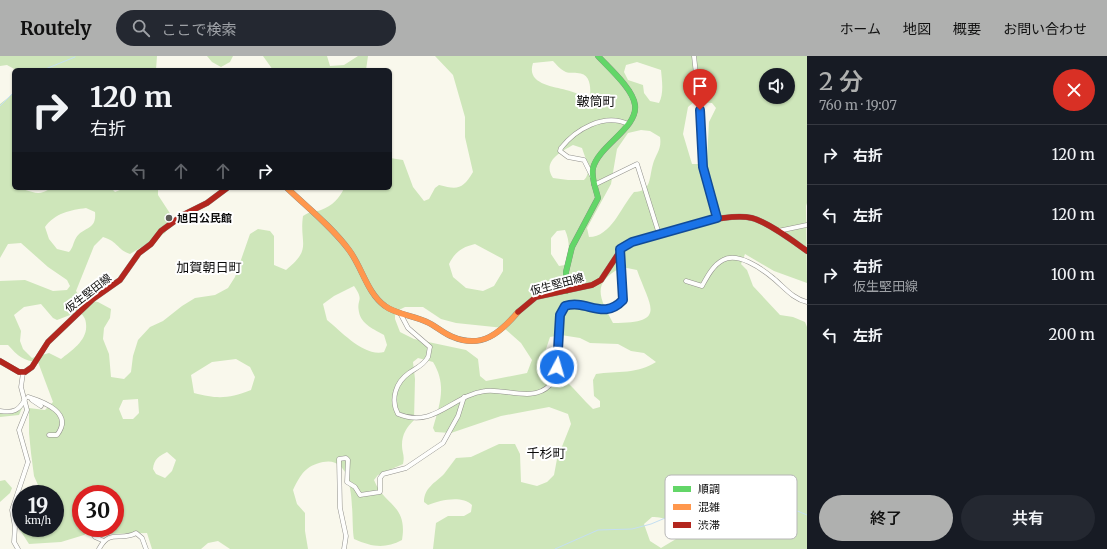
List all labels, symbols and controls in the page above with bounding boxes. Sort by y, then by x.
search box [116,10,396,46]
text: Routely [20,16,92,40]
icon: search [130,17,152,39]
text: ここで検索 [162,20,237,39]
text: ホーム [839,20,881,38]
text: 地図 [903,20,931,38]
text: 概要 [953,20,981,38]
text: お問い合わせ [1003,20,1087,38]
text: 2 分 [819,66,863,97]
map controls [759,68,795,104]
button: sound [759,68,795,104]
pin [683,69,717,110]
button: close [1053,69,1095,111]
icon: arrive [689,75,711,97]
text: 120 m [90,79,172,115]
icon: right [24,84,76,136]
district label: 鞁筒町 [576,93,616,110]
text: 760 m · 19:07 [819,97,897,114]
text: 右折 [90,117,126,140]
icon: right [819,144,841,166]
text: 120 m [1052,145,1095,164]
text: 右折 [853,146,883,165]
icon: left [128,160,150,182]
icon: ahead [170,160,192,182]
icon: ahead [212,160,234,182]
icon: right [254,160,276,182]
icon: left [819,204,841,226]
text: 120 m [1052,205,1095,224]
text: 左折 [853,206,883,225]
place label: 旭日公民館 [177,211,232,225]
marker: 旭日公民館 [164,213,174,223]
text: 右折 [853,257,883,276]
district label: 加賀朝日町 [176,259,242,276]
icon: right [819,264,841,286]
text: 100 m [1051,265,1095,284]
street label: 仮生堅田線 [529,270,585,298]
street label: 仮生堅田線 [62,271,114,315]
text: 仮生堅田線 [853,278,918,295]
icon: left [819,324,841,346]
text: 200 m [1048,325,1095,344]
text: 左折 [853,326,883,345]
position arrow [536,346,578,388]
district label: 千杉町 [526,445,566,462]
legend [665,475,797,539]
text: 順調 [698,482,720,496]
speed limit sign: 30 [72,485,124,537]
text: 19 [28,493,48,518]
button: 終了 [819,495,953,541]
button: 共有 [961,495,1095,541]
text: 混雑 [698,500,720,514]
text: km/h [25,514,51,527]
text: 渋滞 [698,518,720,532]

